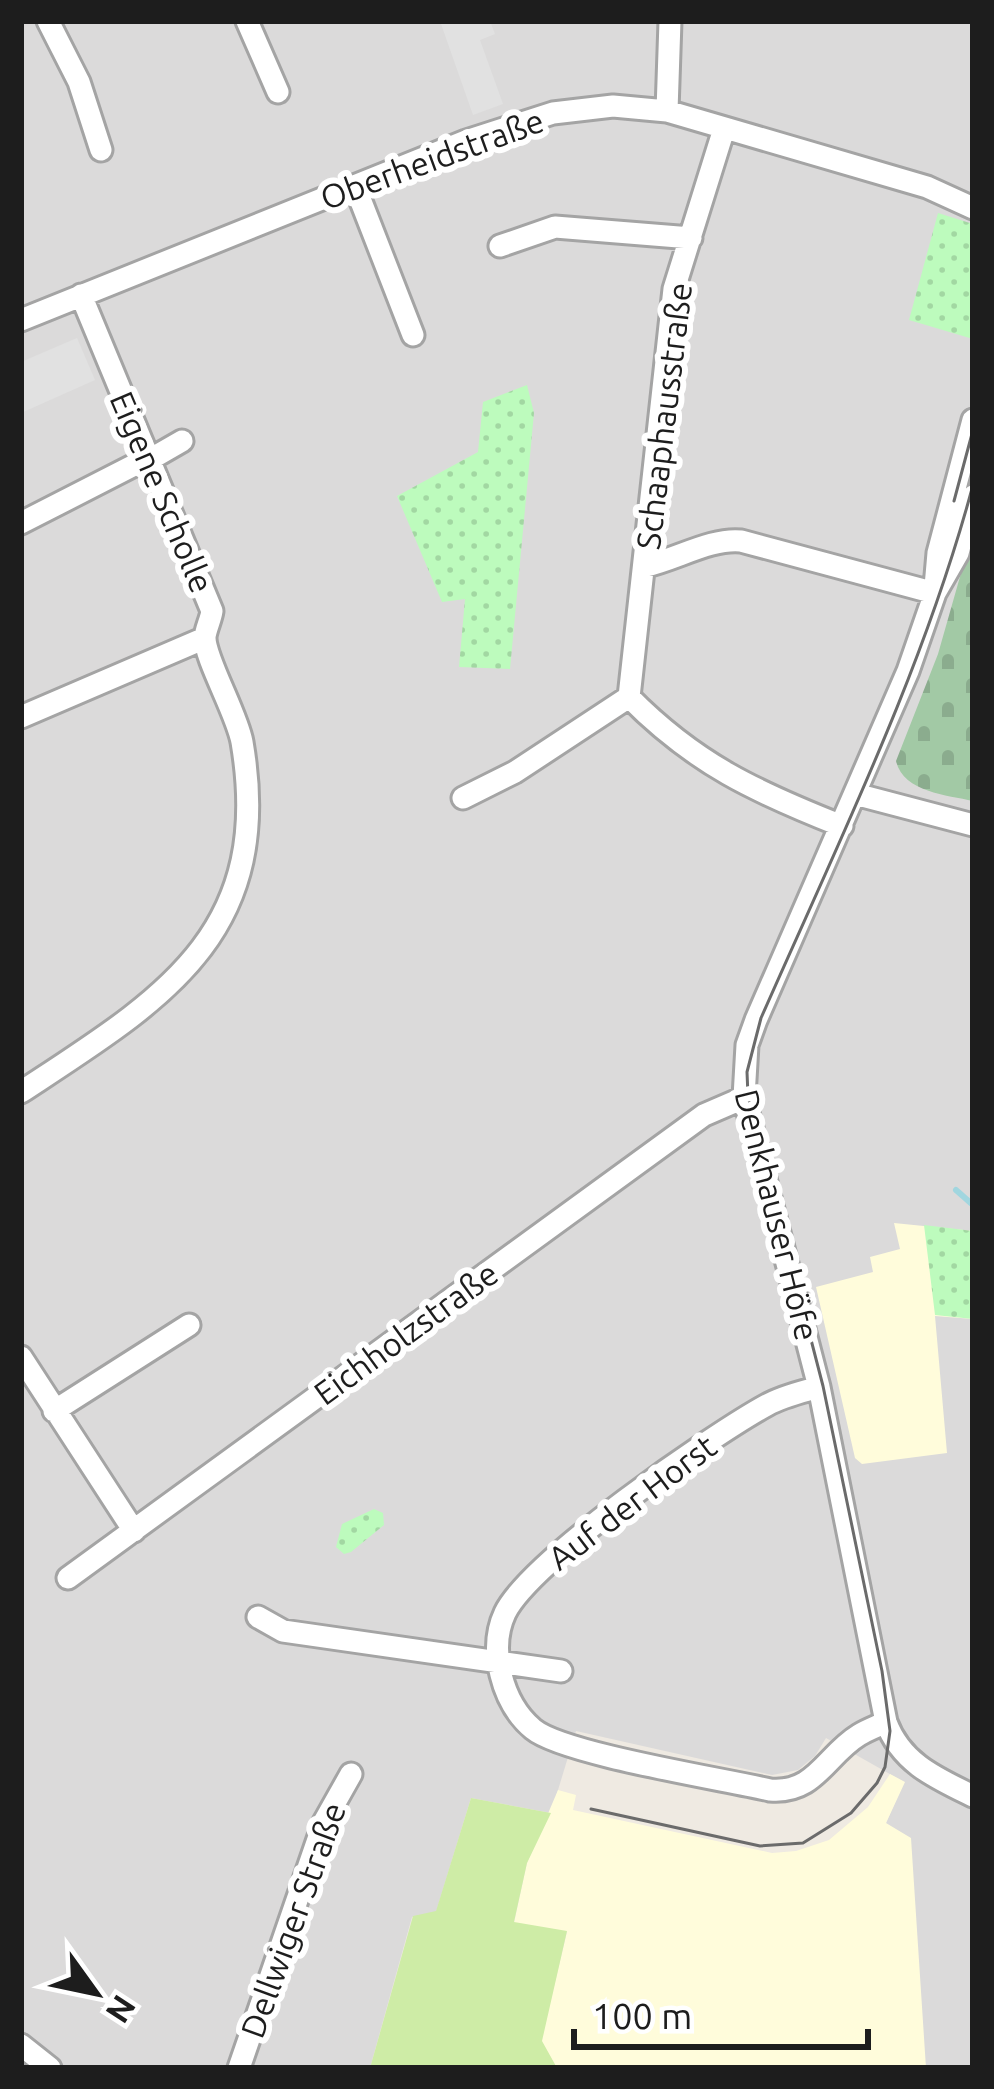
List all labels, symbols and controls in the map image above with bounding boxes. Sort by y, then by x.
street label: Oberheidstraße [315,101,549,216]
street label: Schaaphausstraße [629,280,698,551]
street label: Eigene Scholle [103,386,221,598]
street label: Denkhauser Höfe [728,1086,827,1344]
street label: Eichholzstraße [307,1254,505,1412]
street label: Auf der Horst [541,1427,723,1577]
street label: Dellwiger Straße [233,1797,352,2042]
north arrow [36,1933,156,2053]
scale bar [574,1975,868,2049]
text: N [99,1989,144,2030]
text: 100 m [592,1995,692,2036]

